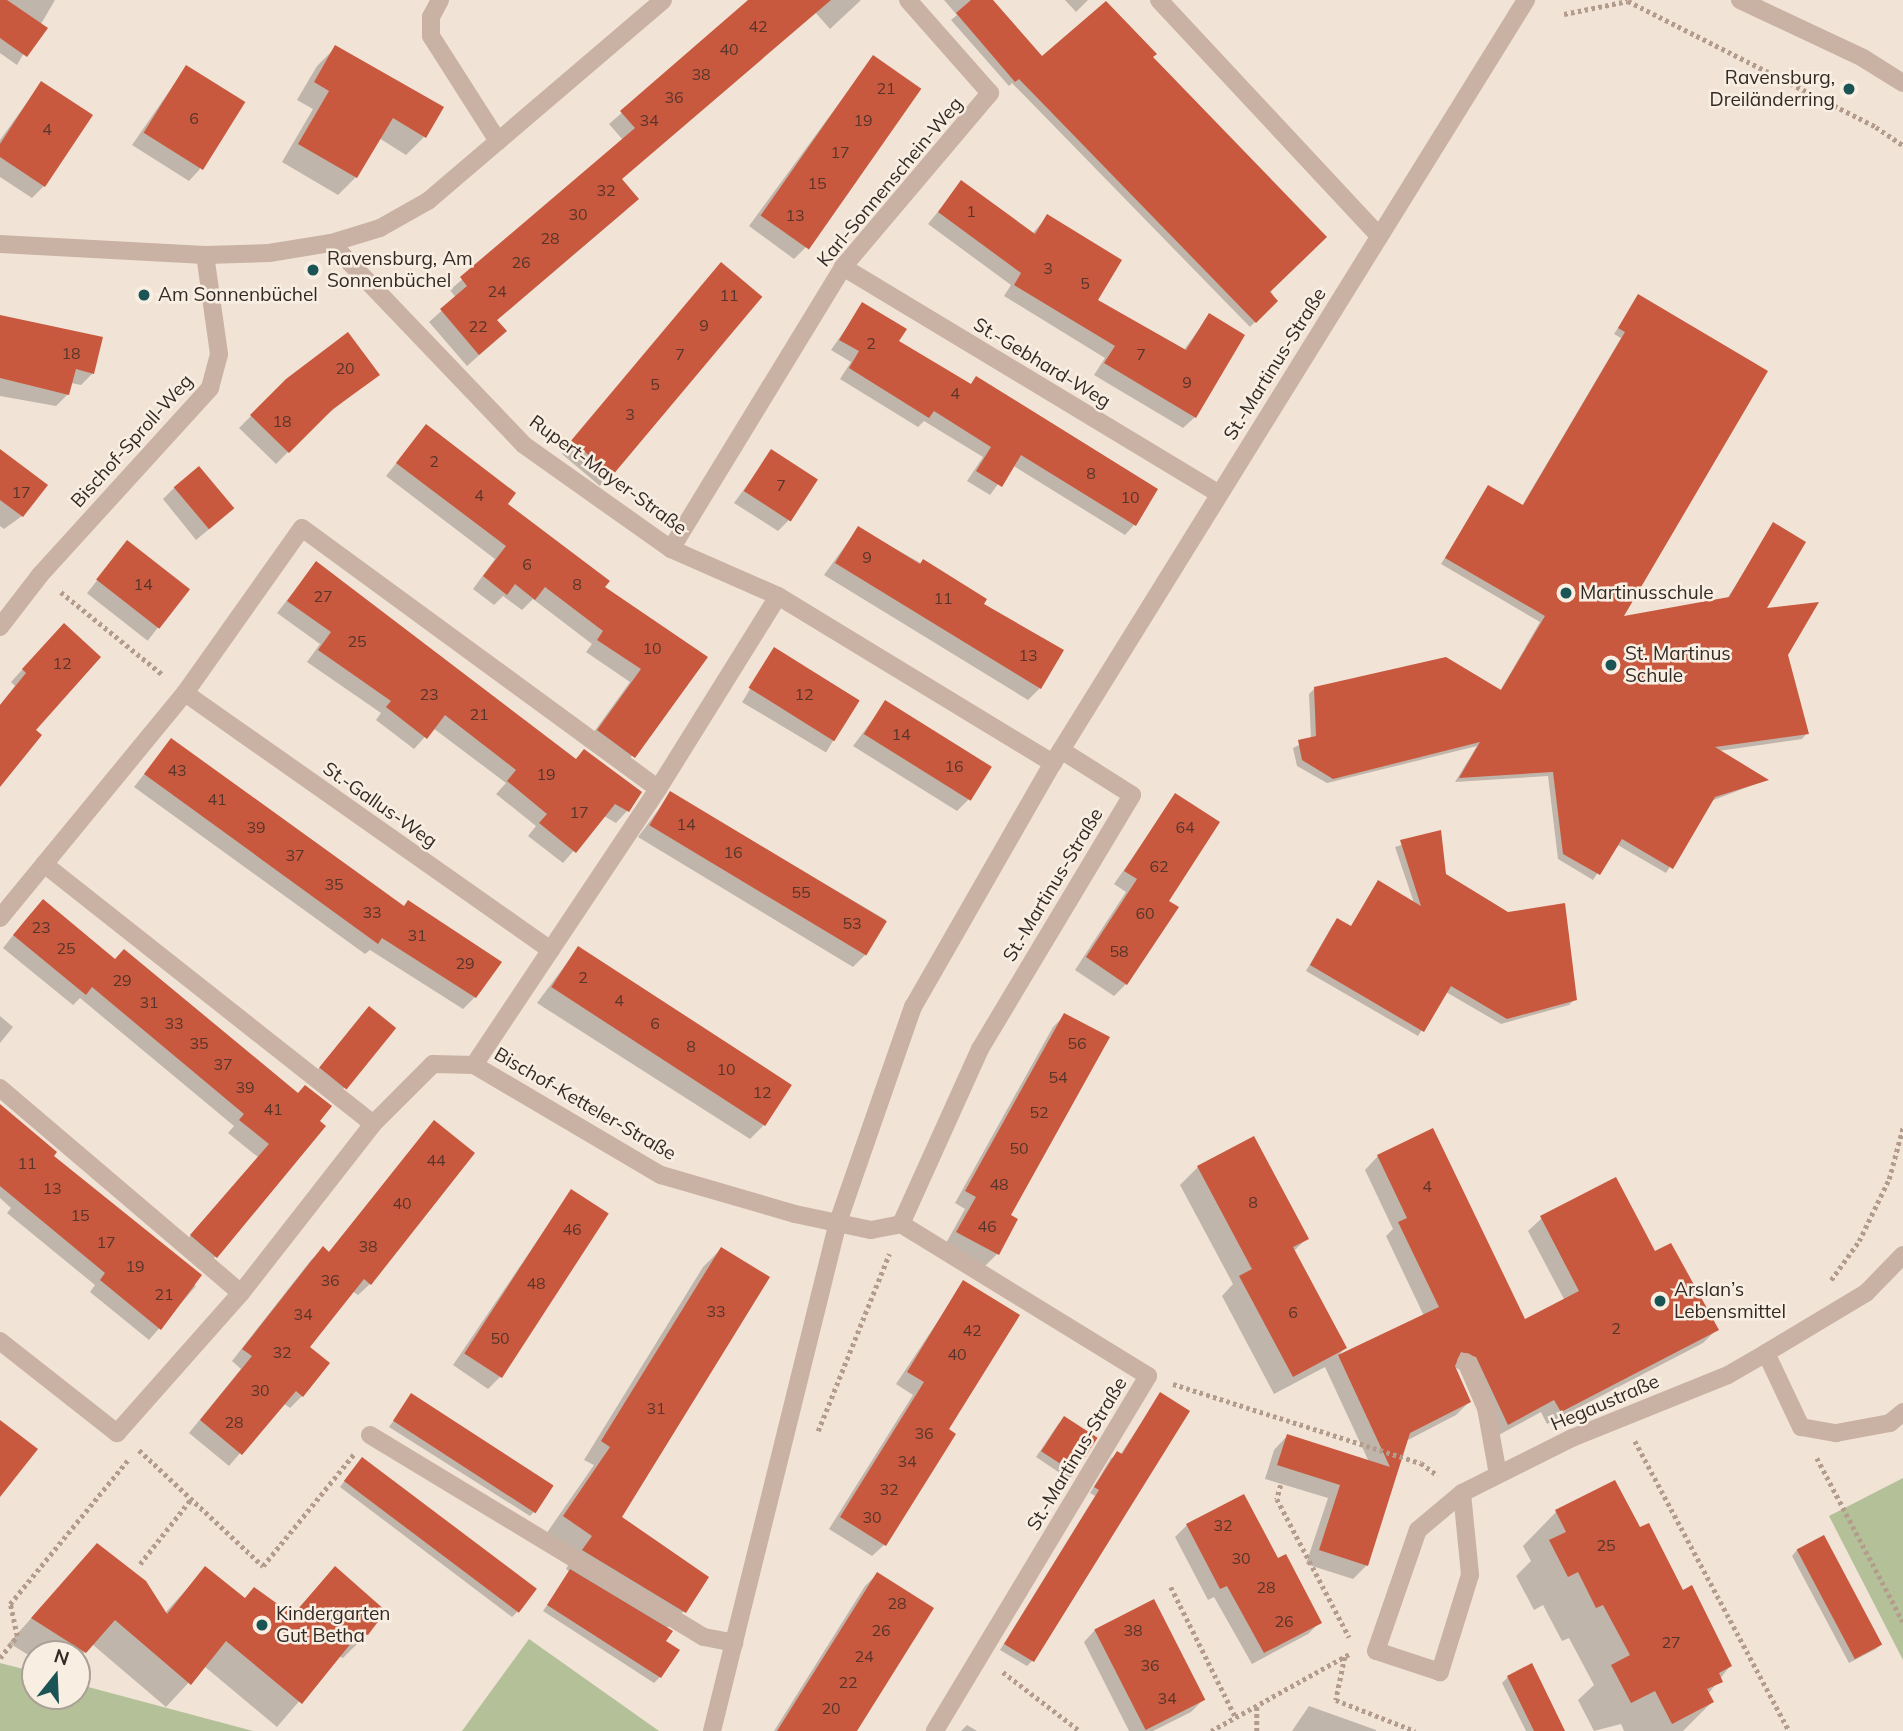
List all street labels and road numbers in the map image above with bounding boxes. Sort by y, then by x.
street label: Karl-Sonnenschein-Weg [812,93,968,271]
street label: St.-Martinus-Straße [1219,284,1331,444]
street label: St.-Gebhard-Weg [969,313,1115,413]
street label: Bischof-Sproll-Weg [66,370,198,512]
street label: Rupert-Mayer-Straße [525,410,691,540]
street label: St.-Gallus-Weg [319,757,441,853]
street label: St.-Martinus-Straße [998,804,1108,966]
street label: Bischof-Ketteler-Straße [490,1043,680,1165]
street label: Hegaustraße [1547,1370,1663,1436]
street label: St.-Martinus-Straße [1022,1373,1132,1535]

